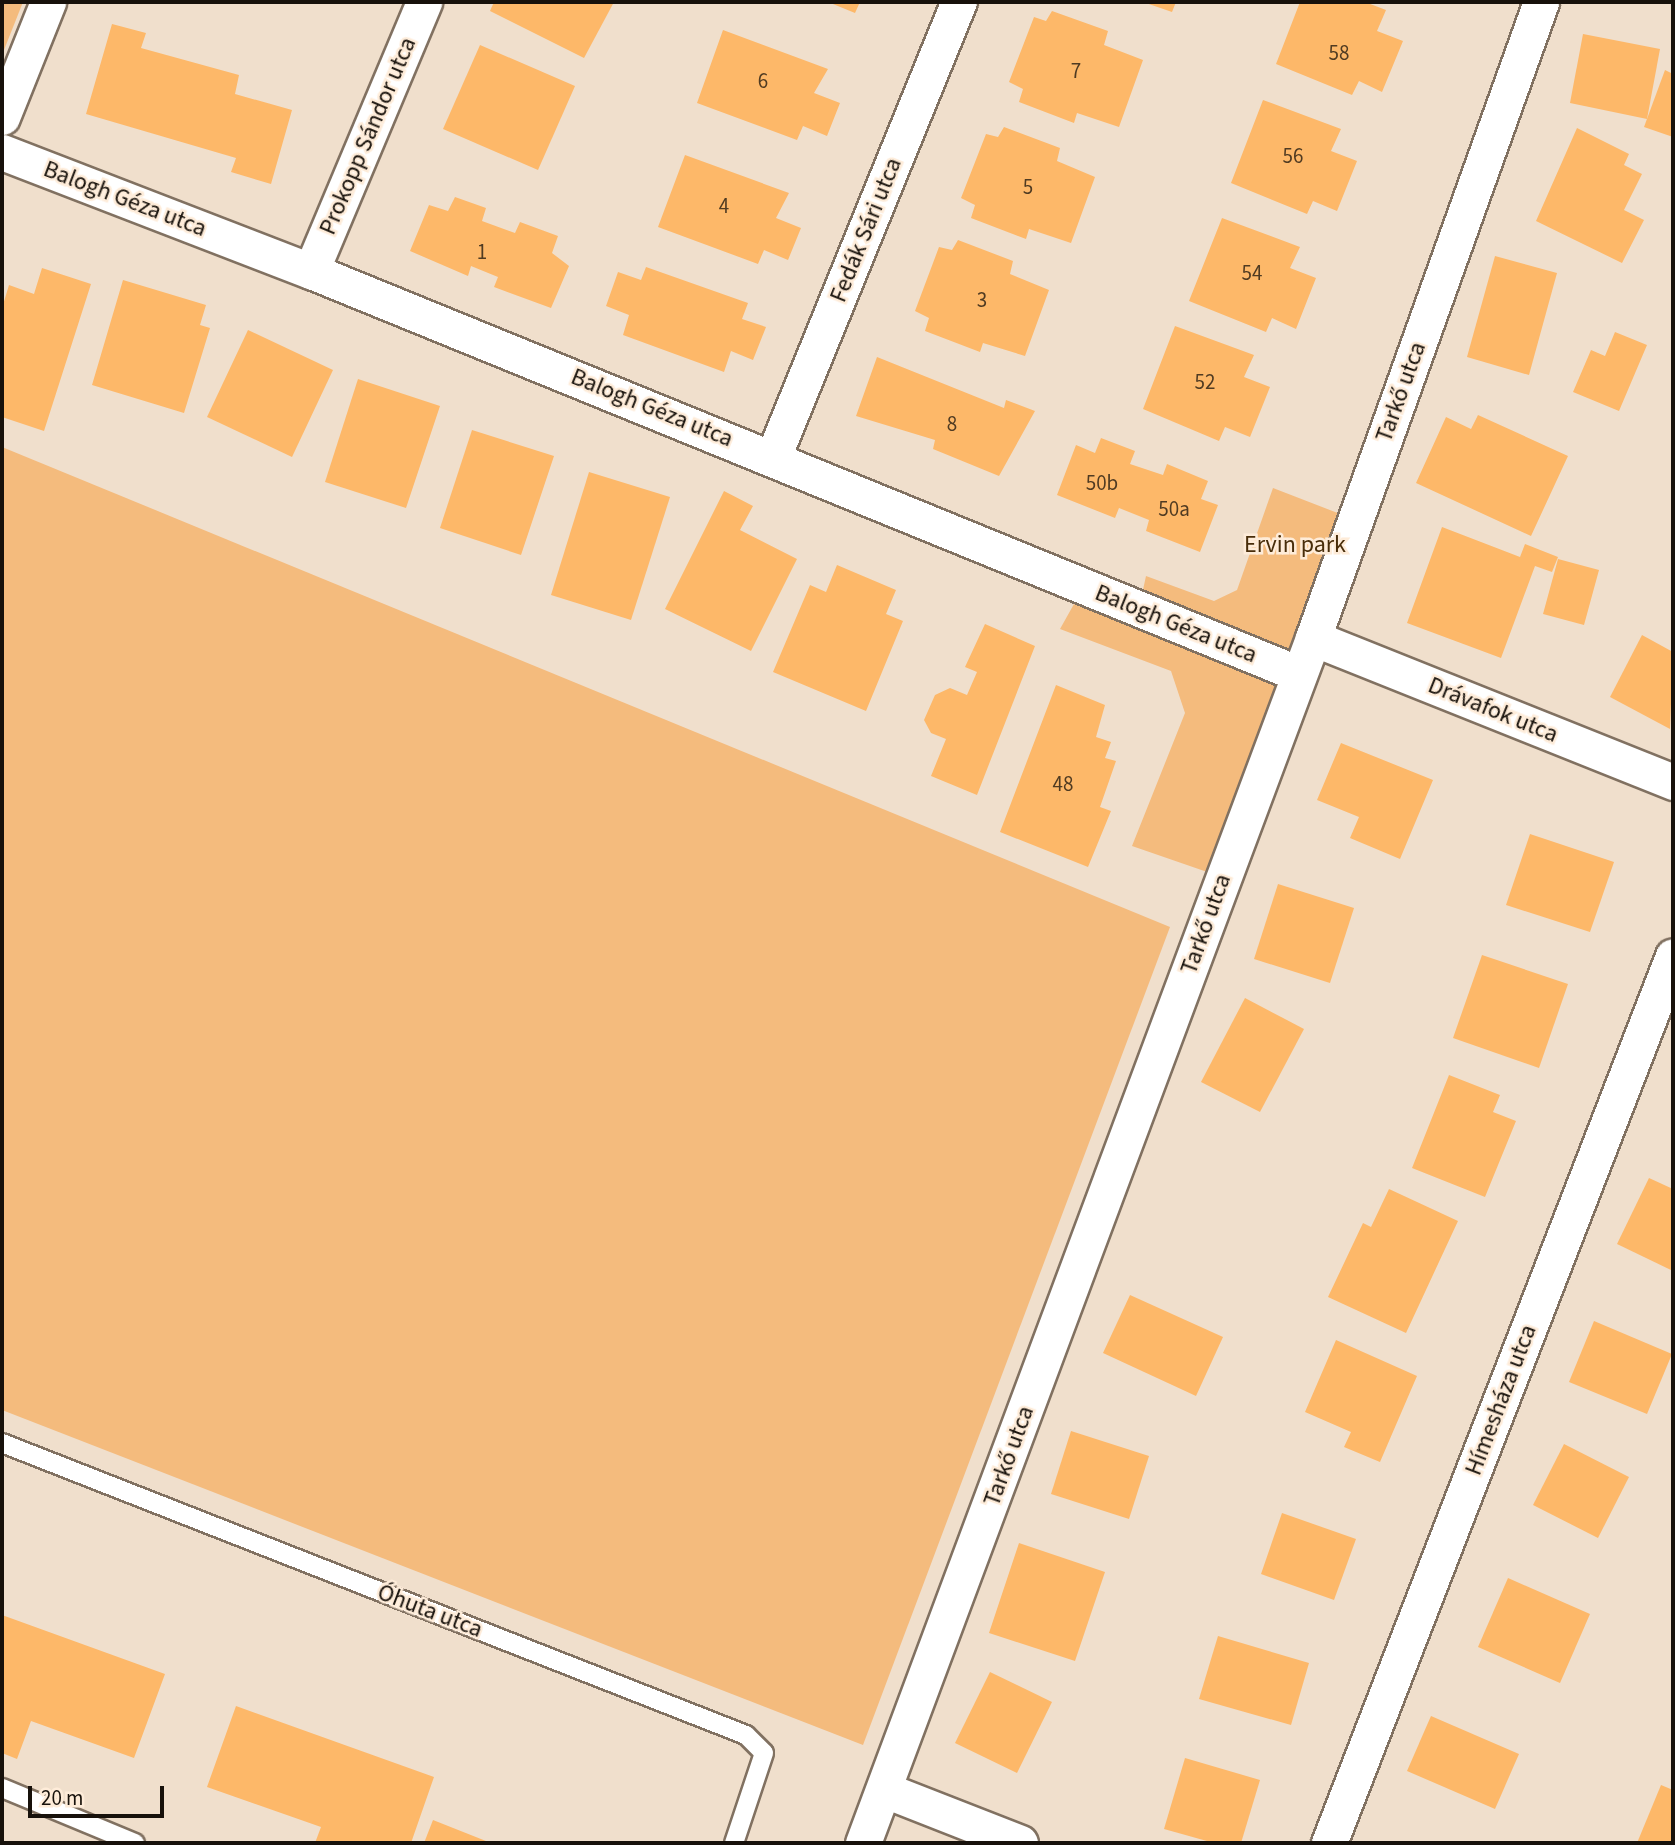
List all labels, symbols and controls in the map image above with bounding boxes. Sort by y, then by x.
street label: Prokopp Sándor utca [313,33,423,239]
house number: 58 [1329,40,1349,66]
house number: 7 [1071,58,1081,84]
house number: 6 [758,68,768,94]
house number: 56 [1283,143,1303,169]
street label: Fedák Sári utca [824,154,908,306]
street label: Balogh Géza utca [39,155,211,243]
house number: 5 [1023,174,1033,200]
house number: 4 [719,193,729,219]
house number: 1 [477,239,487,265]
house number: 54 [1242,260,1262,286]
house number: 3 [977,287,987,313]
street label: Tarkő utca [1370,338,1432,446]
street label: Balogh Géza utca [567,362,737,454]
house number: 52 [1195,369,1215,395]
house number: 8 [947,411,957,437]
house number: 50b [1086,470,1118,496]
house number: 50a [1158,496,1190,522]
park label: Ervin park [1244,531,1346,559]
street label: Balogh Géza utca [1091,578,1261,670]
street label: Drávafok utca [1424,671,1562,749]
house number: 48 [1053,771,1073,797]
street label: Tarkő utca [1175,870,1237,978]
street label: Hímesháza utca [1459,1321,1543,1479]
street label: Tarkő utca [978,1402,1040,1510]
street label: Óhuta utca [373,1578,487,1644]
scale bar [32,1772,168,1816]
text: 20 m [41,1783,83,1813]

